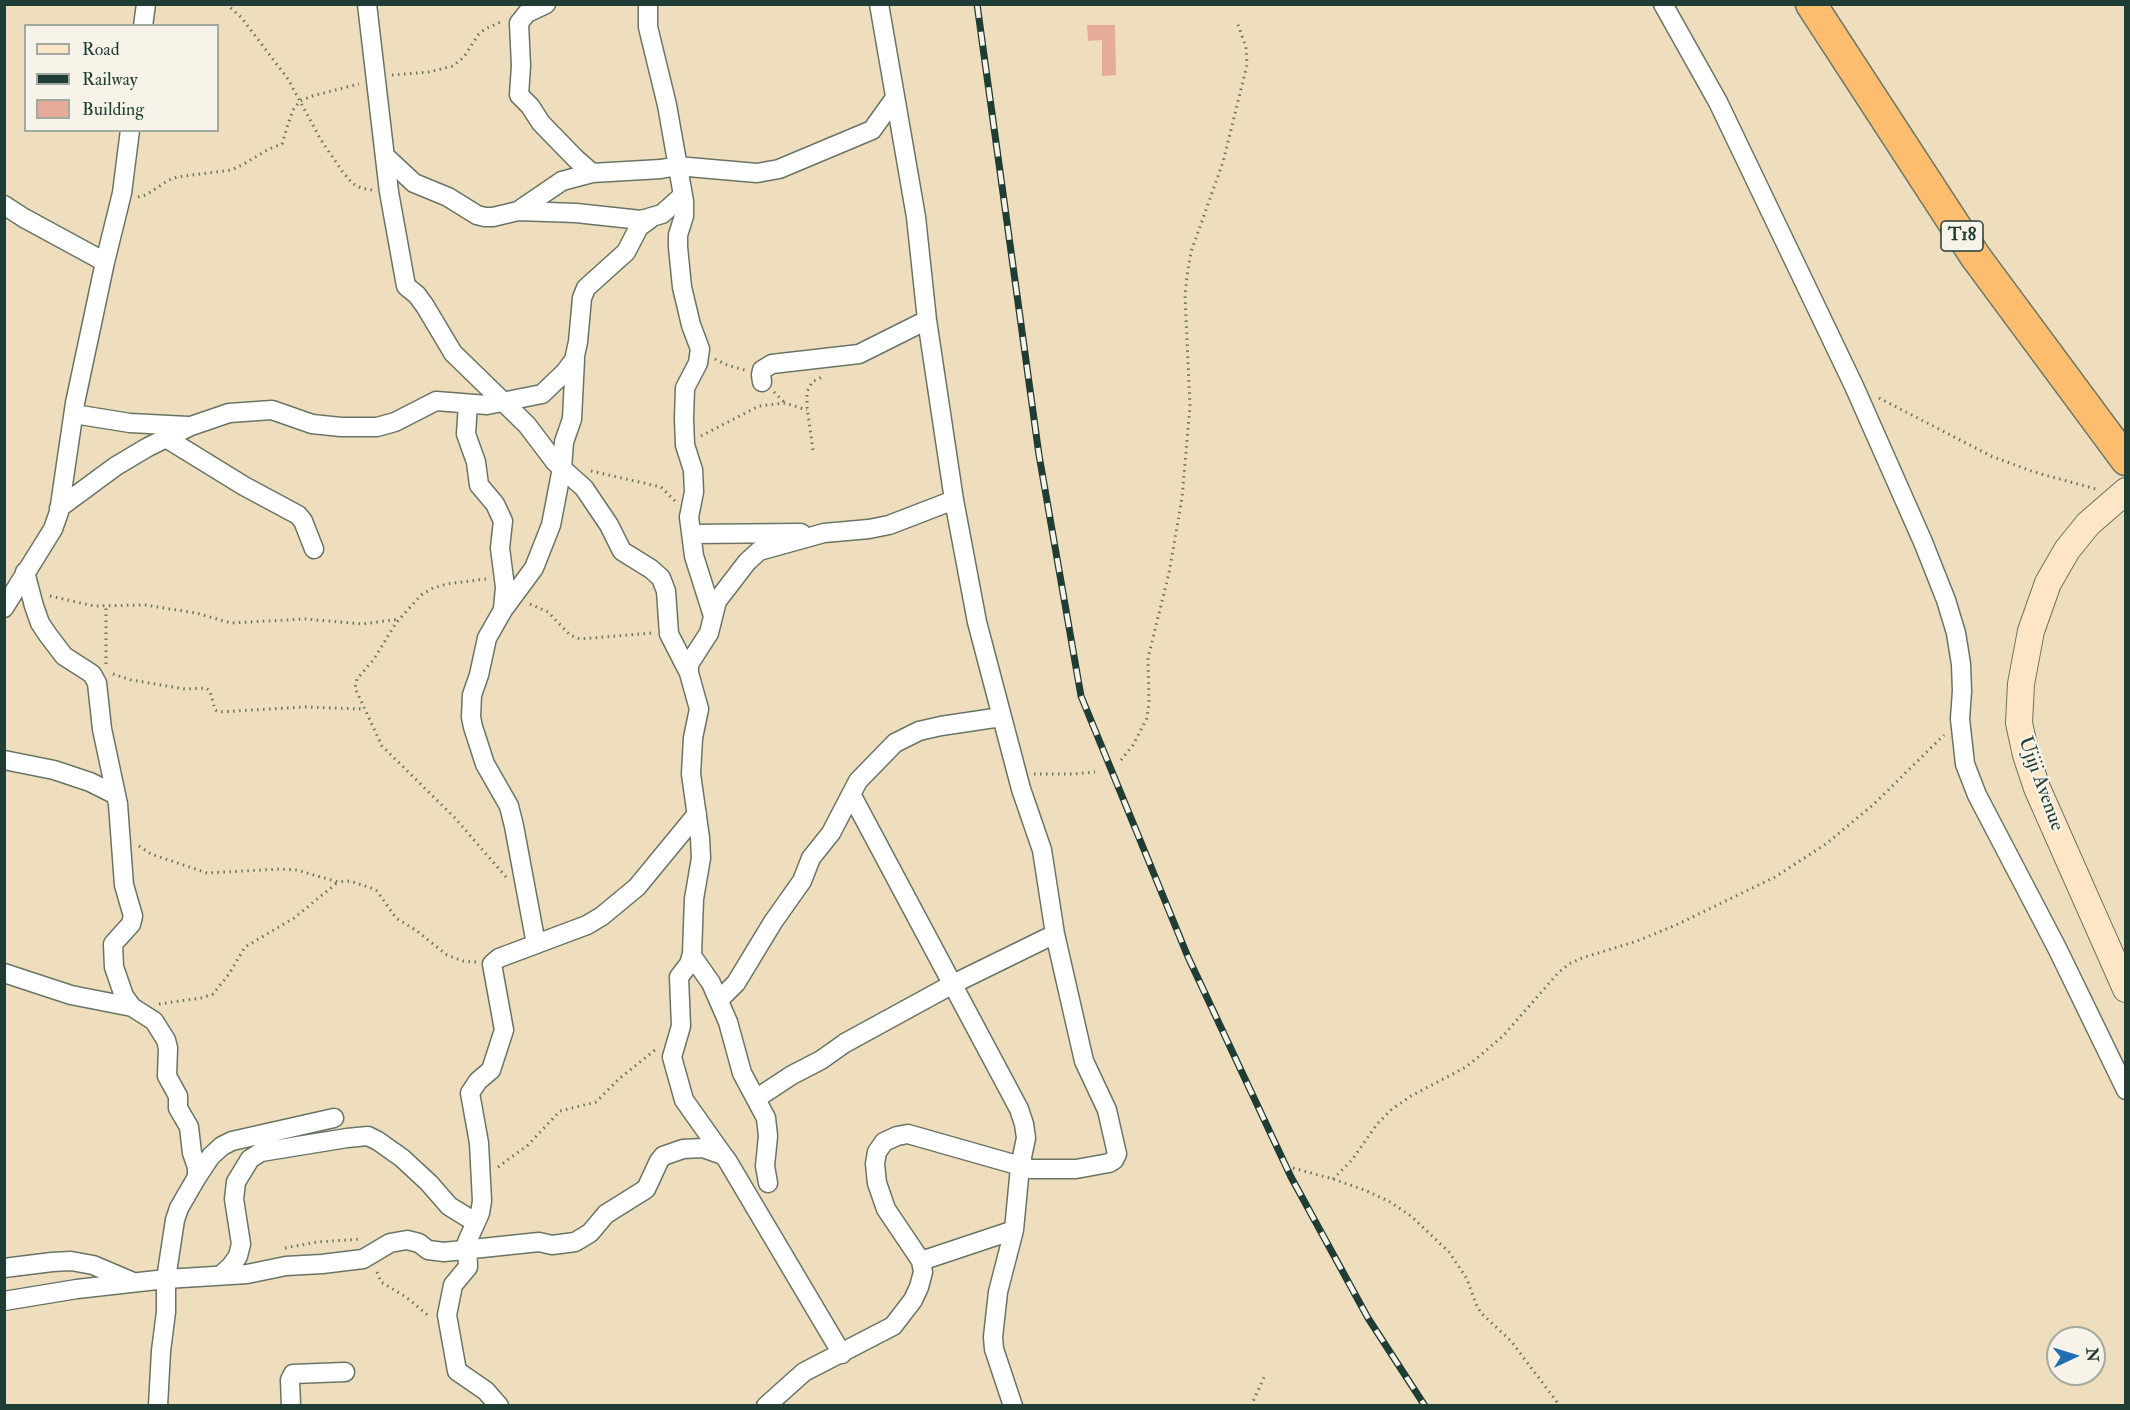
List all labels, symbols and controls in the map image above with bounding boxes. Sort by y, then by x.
legend [24,24,219,132]
text: Road [82,38,120,61]
text: Railway [82,68,138,91]
text: Building [82,98,144,121]
road number: T18 [1941,221,1983,251]
street label: Ujiji Avenue [2012,734,2068,834]
north arrow [2046,1326,2106,1386]
text: N [2081,1347,2102,1363]

